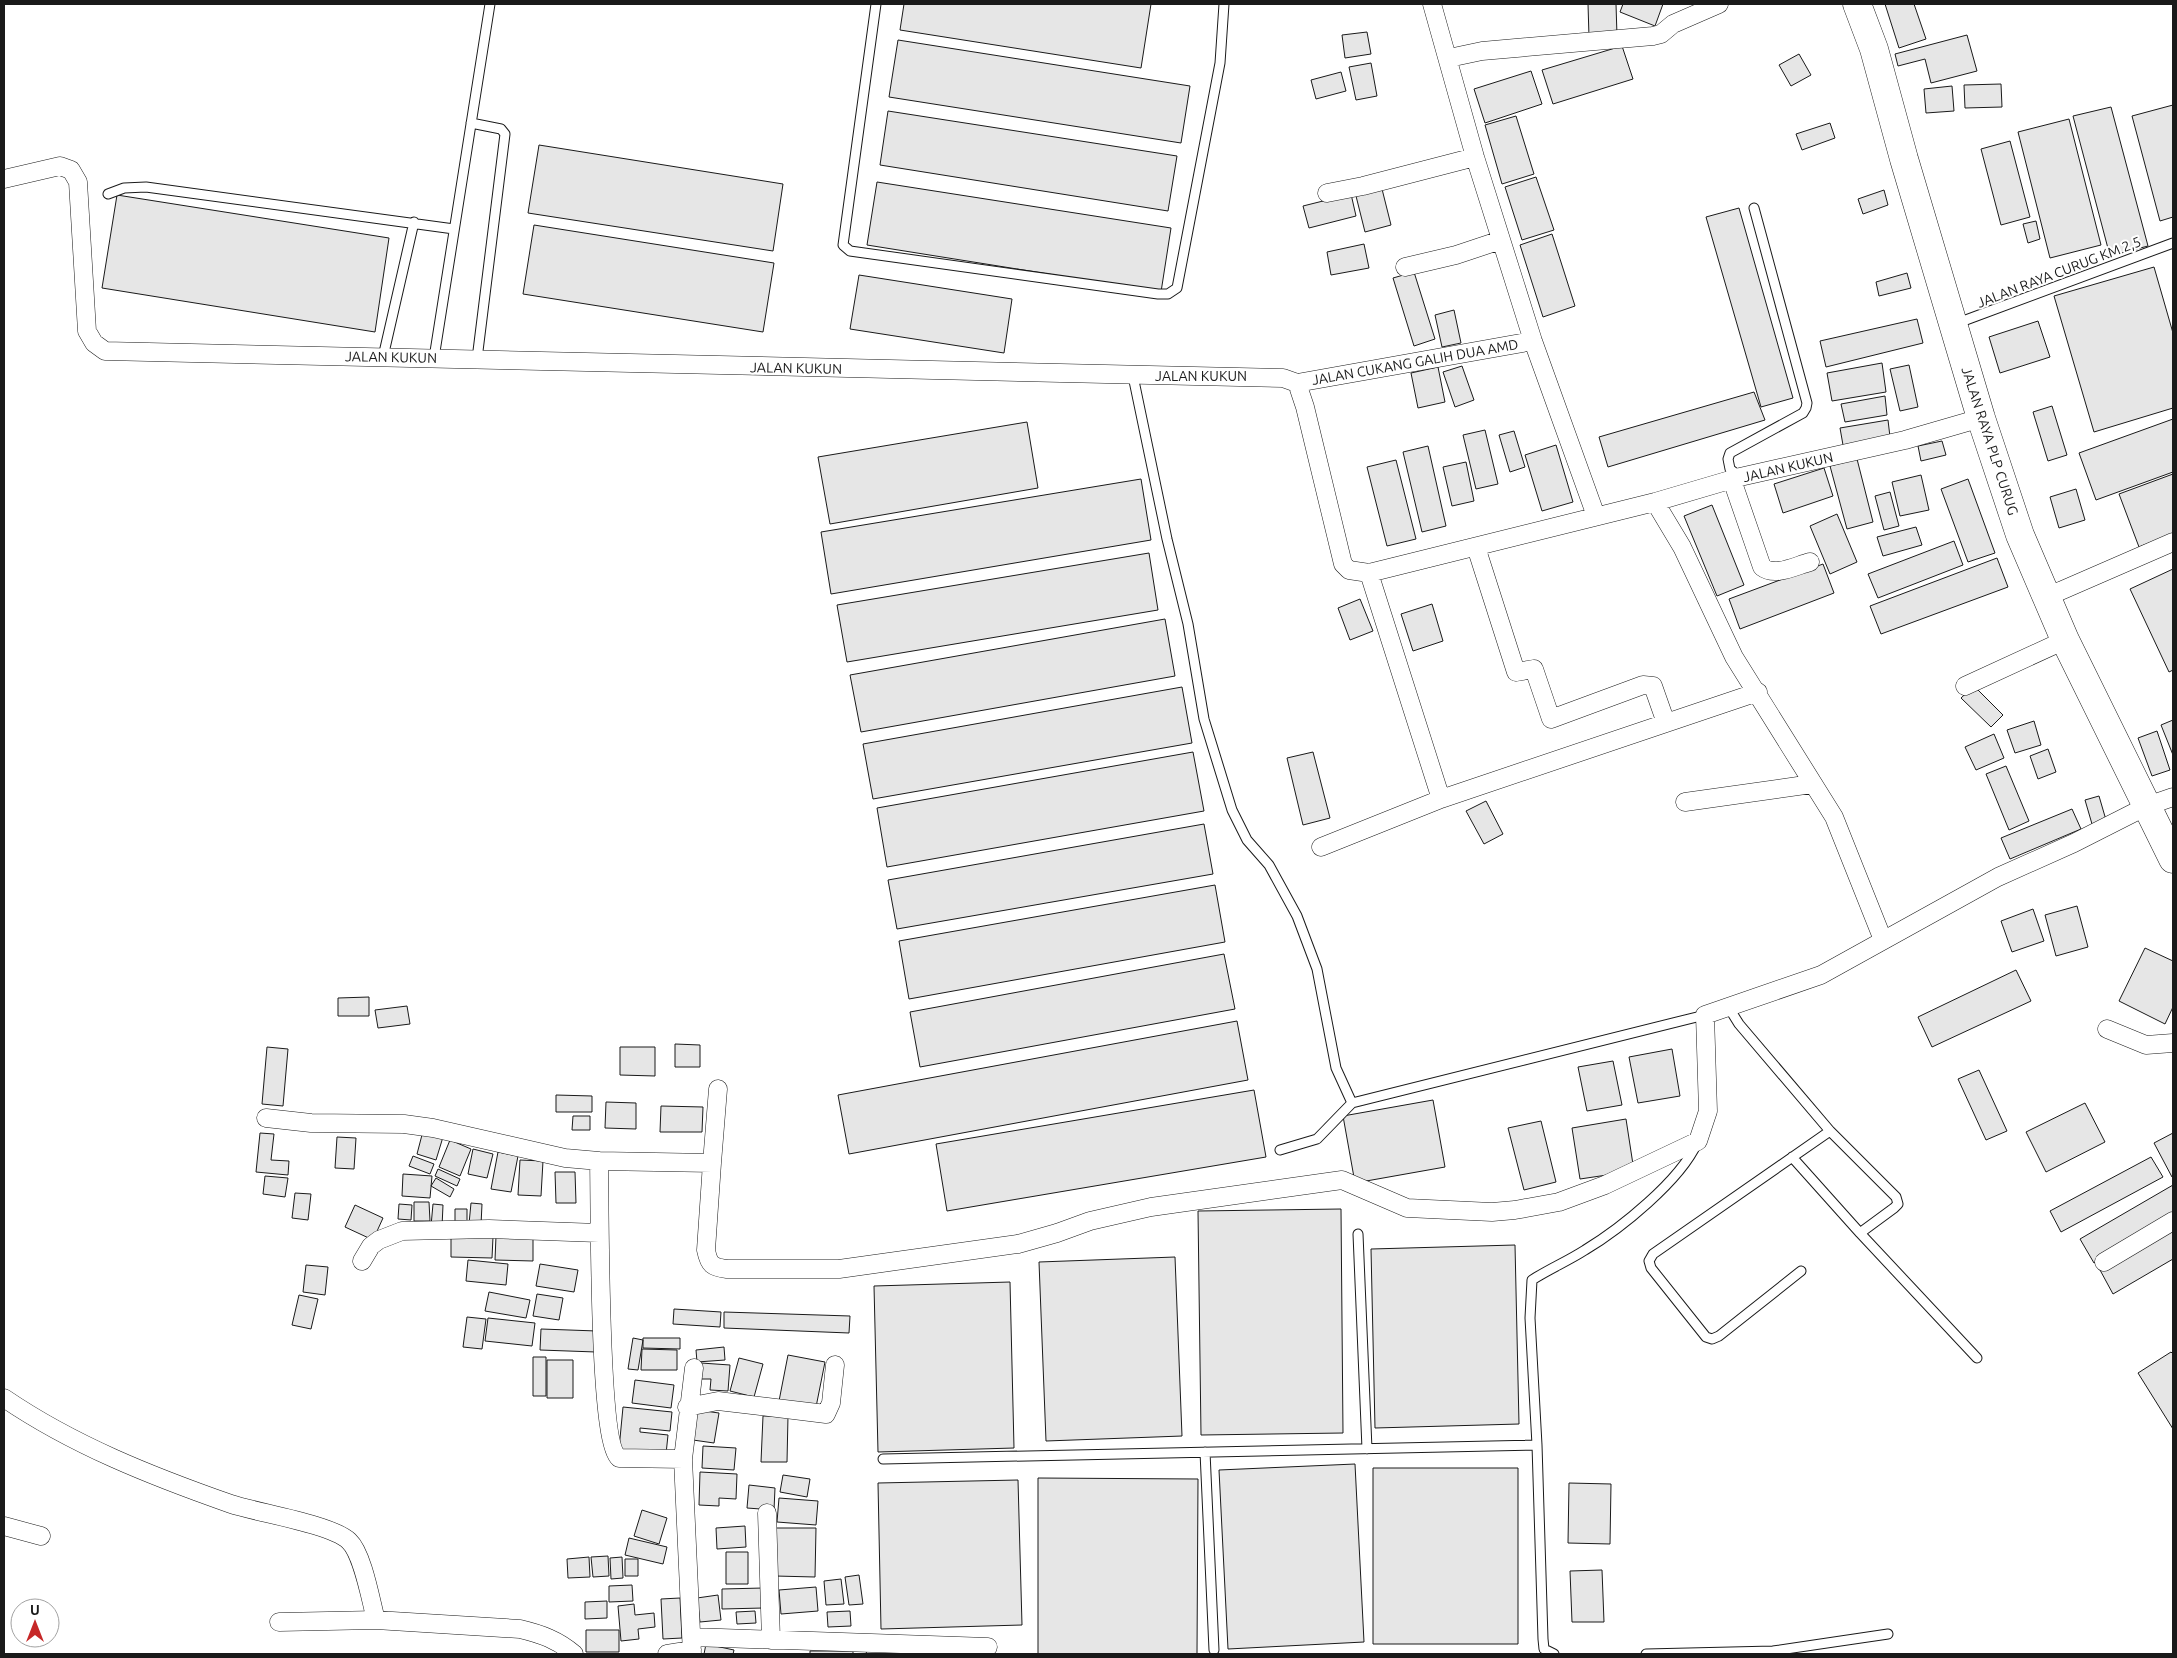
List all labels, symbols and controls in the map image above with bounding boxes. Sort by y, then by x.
street label: JALAN RAYA CURUG KM 2,5 [1975,233,2143,311]
street label: JALAN CUKANG GALIH DUA AMD [1310,336,1520,388]
street label: JALAN KUKUN [345,348,437,366]
street label: JALAN KUKUN [750,359,842,377]
street label: JALAN RAYA PLP CURUG [1958,365,2022,517]
street label: JALAN KUKUN [1155,368,1247,384]
street label: JALAN KUKUN [1741,449,1835,485]
north arrow [10,1598,60,1648]
text: U [30,1602,40,1618]

